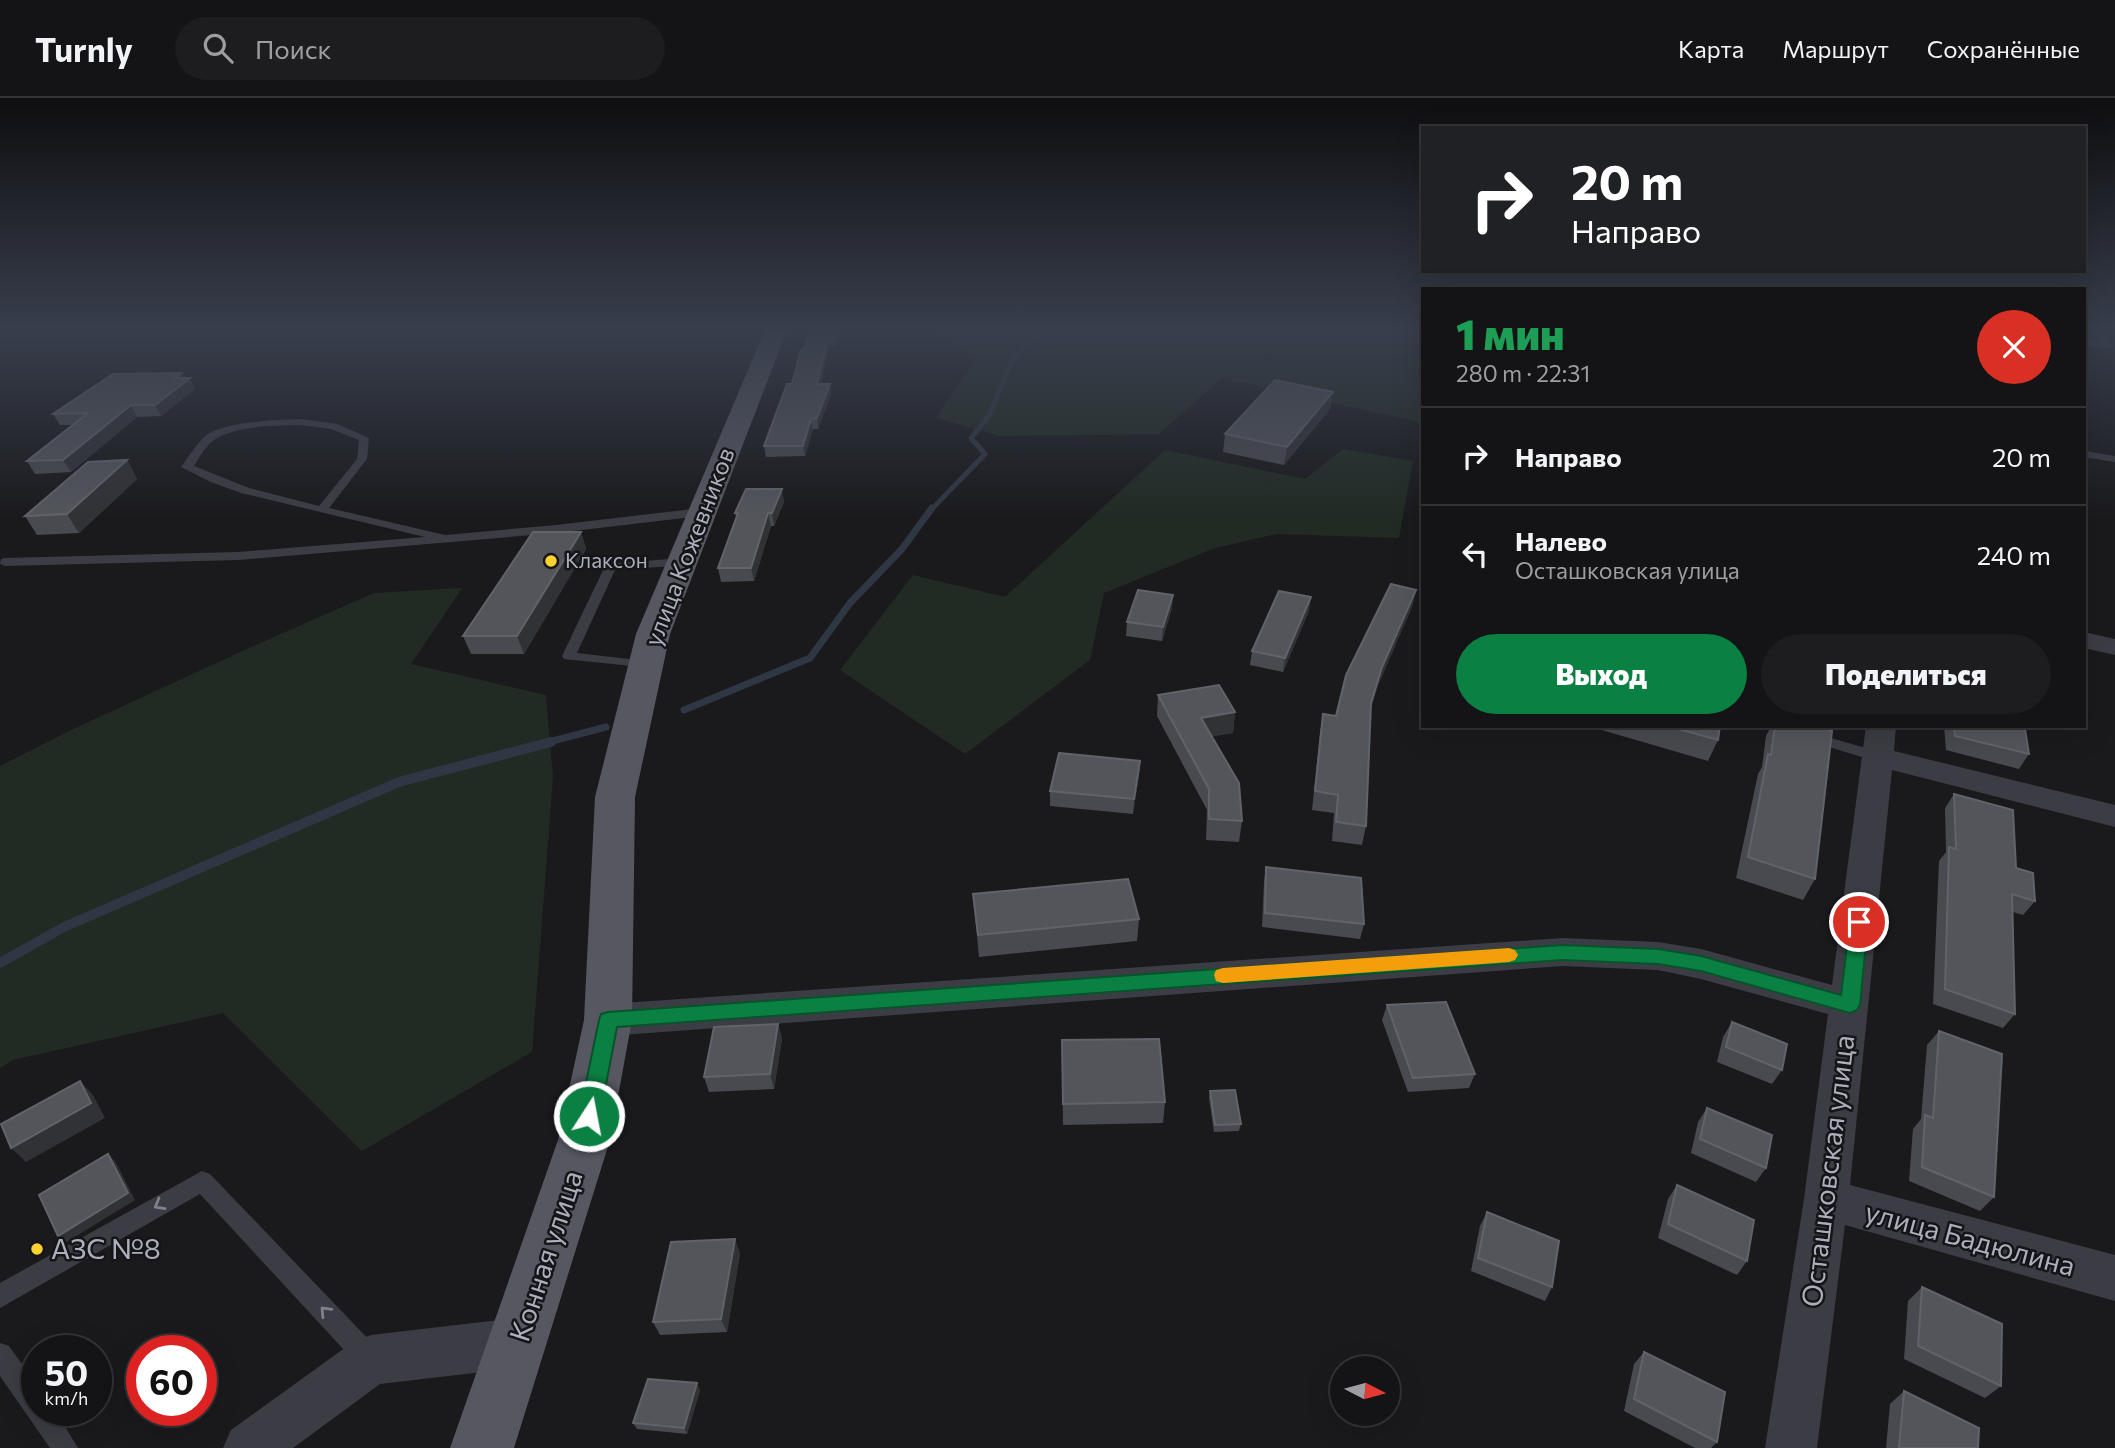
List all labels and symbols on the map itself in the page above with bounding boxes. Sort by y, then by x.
street label: улица Кожевников [637,443,740,650]
place label: Клаксон [565,547,648,572]
marker: Клаксон [543,553,559,569]
pin [1829,892,1889,952]
street label: Осташковская улица [1793,1033,1861,1309]
position arrow [552,1079,626,1153]
street label: Конная улица [501,1166,589,1345]
street label: улица Бадюлина [1862,1194,2079,1282]
one-way arrow [154,1197,167,1210]
place label: АЗС №8 [51,1231,161,1265]
marker: АЗС №8 [29,1241,45,1257]
one-way arrow [320,1306,333,1319]
speed limit sign: 60 [126,1335,217,1426]
north arrow [1330,1356,1400,1426]

